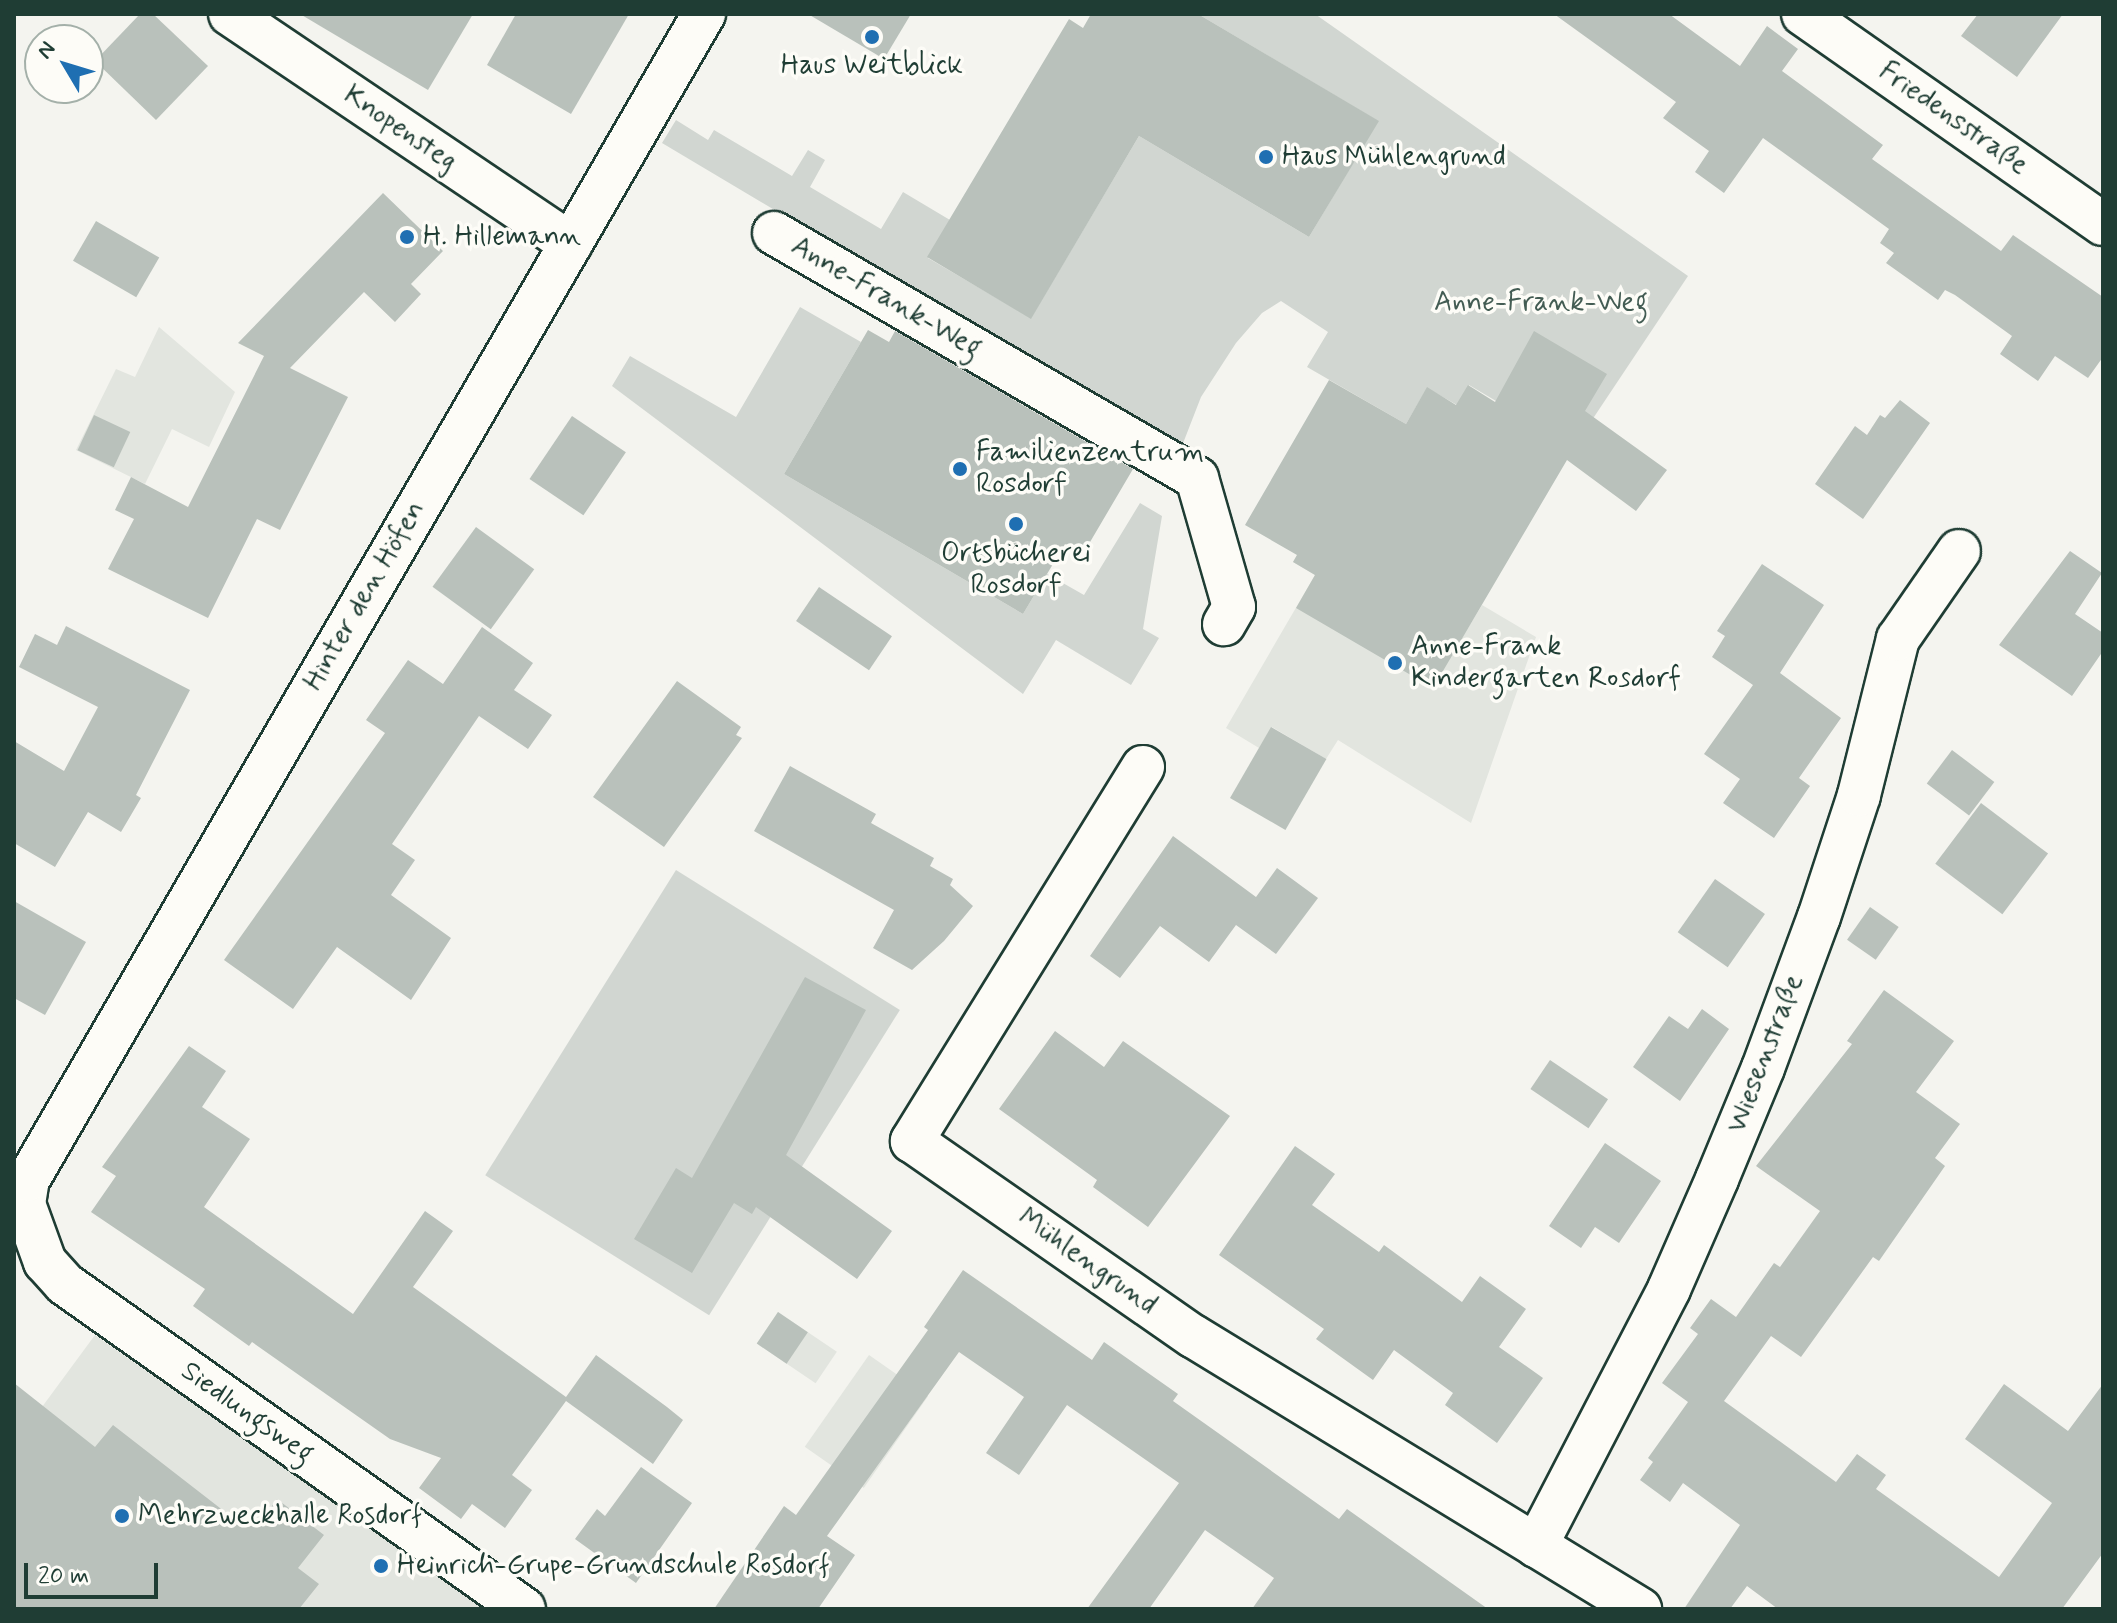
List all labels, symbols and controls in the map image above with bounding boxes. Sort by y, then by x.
north arrow [24,24,104,104]
marker: Haus Weitblick [863,28,881,46]
text: N [31,36,62,65]
place label: Haus Weitblick [780,49,964,83]
street label: Friedensstraße [1872,55,2034,183]
street label: Knopensteg [337,79,463,179]
place label: Haus Mühlengrund [1282,140,1507,174]
marker: Haus Mühlengrund [1257,148,1275,166]
place label: H. Hillemann [423,220,581,254]
marker: H. Hillemann [398,228,416,246]
street label: Anne-Frank-Weg [785,230,987,366]
park label: Anne-Frank-Weg [1434,286,1648,320]
place label: Familienzentrum Rosdorf [976,436,1204,502]
marker: Familienzentrum Rosdorf [951,460,969,478]
street label: Hinter den Höfen [299,498,431,694]
marker: Ortsbücherei Rosdorf [1007,515,1025,533]
place label: Ortsbücherei Rosdorf [941,537,1091,603]
place label: Anne-Frank Kindergarten Rosdorf [1411,630,1679,696]
marker: Anne-Frank Kindergarten Rosdorf [1386,654,1404,672]
street label: Wiesenstraße [1720,970,1812,1138]
street label: Mühlengrund [1011,1202,1163,1322]
street label: Siedlungsweg [174,1355,320,1471]
place label: Mehrzweckhalle Rosdorf [138,1499,428,1533]
marker: Mehrzweckhalle Rosdorf [113,1507,131,1525]
scale bar [28,1547,162,1597]
place label: Heinrich-Grupe-Grundschule Rosdorf [397,1549,836,1583]
marker: Heinrich-Grupe-Grundschule Rosdorf [372,1557,390,1575]
text: 20 m [38,1561,89,1592]

